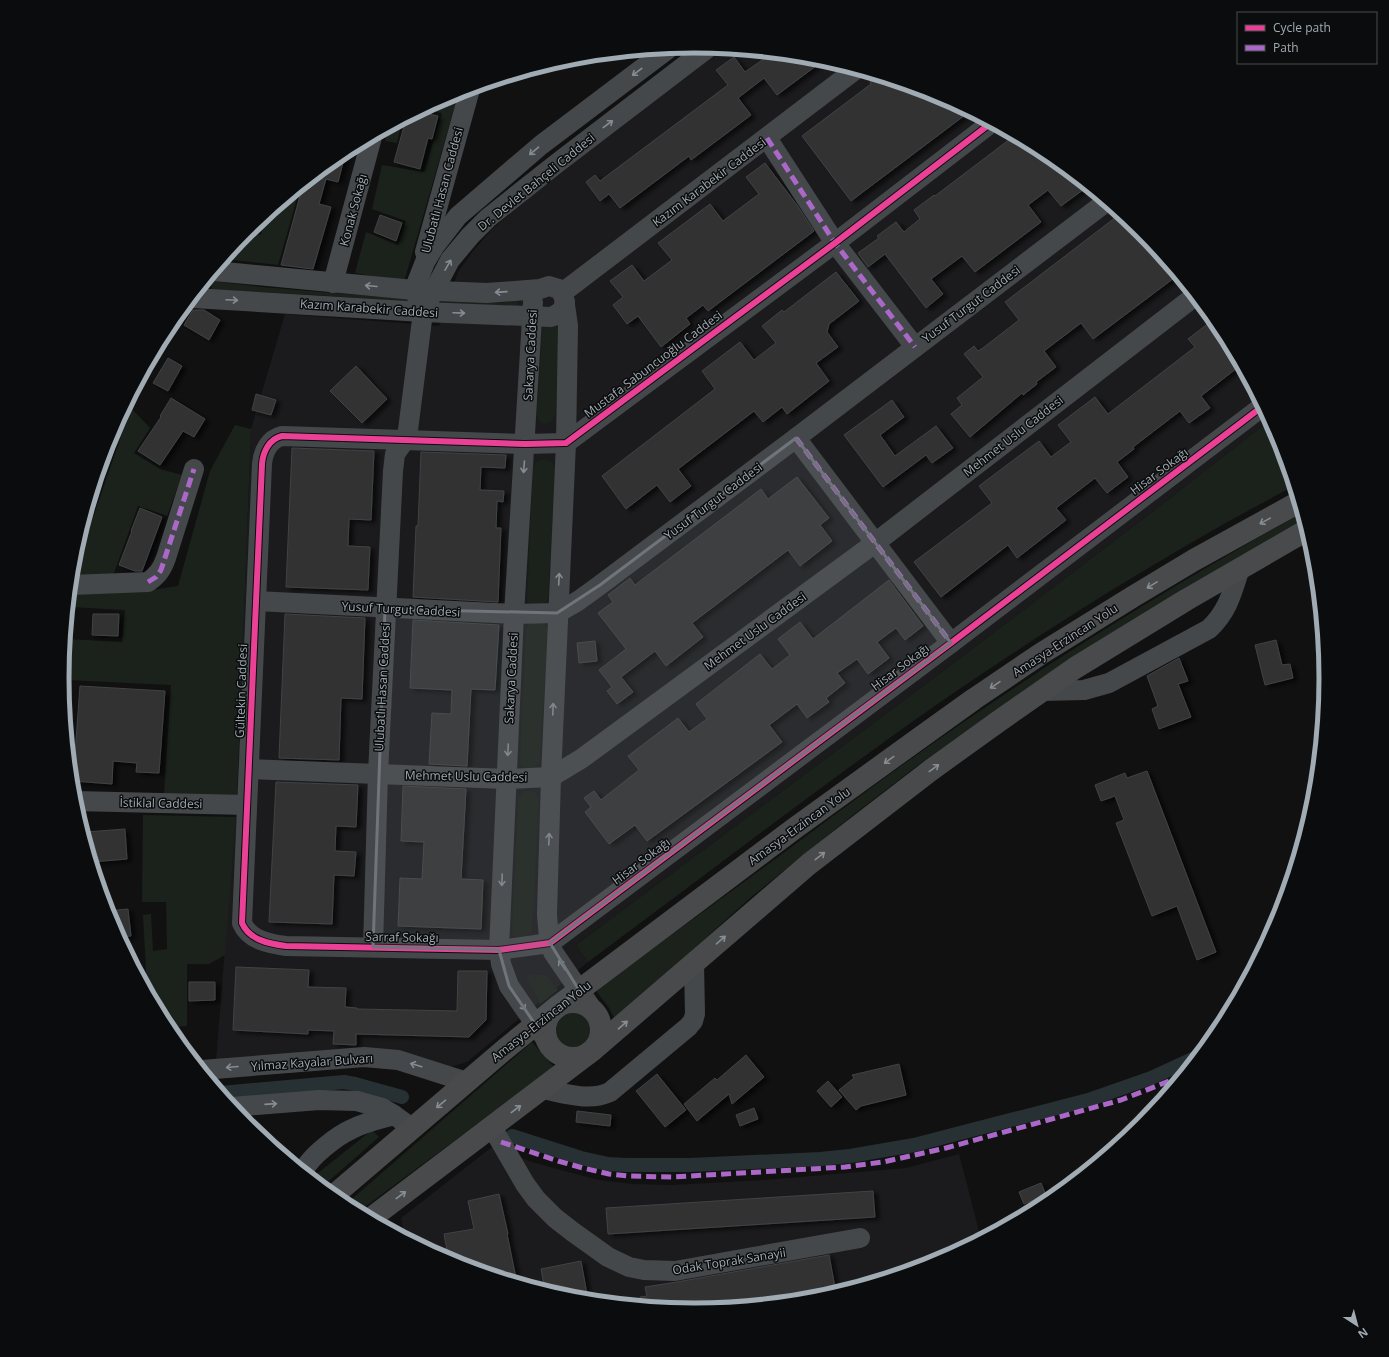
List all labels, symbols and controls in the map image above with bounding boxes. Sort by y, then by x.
legend [1237,12,1377,64]
text: Cycle path [1273,19,1331,36]
text: Path [1273,39,1299,56]
one-way arrow [632,68,643,76]
one-way arrow [602,120,613,129]
street label: Ulubatlı Hasan Caddesi [417,125,467,255]
street label: Dr. Devlet Bahçeli Caddesi [474,129,598,235]
street label: Kazım Karabekir Caddesi [649,134,769,230]
one-way arrow [529,147,539,156]
street label: Konak Sokağı [335,172,371,248]
one-way arrow [444,259,452,271]
street label: Yusuf Turgut Caddesi [918,261,1024,347]
one-way arrow [365,283,378,290]
one-way arrow [495,289,508,296]
street label: Kazım Karabekir Caddesi [299,295,439,321]
one-way arrow [225,296,238,304]
street label: Mustafa Sabuncuoğlu Caddesi [581,306,725,422]
one-way arrow [452,309,465,317]
street label: Sakarya Caddesi [519,309,541,401]
street label: Mehmet Uslu Caddesi [959,392,1067,480]
street label: Hisar Sokağı [1126,444,1192,498]
street label: Yusuf Turgut Caddesi [660,458,766,544]
one-way arrow [520,460,527,473]
one-way arrow [1259,517,1271,525]
one-way arrow [555,573,563,586]
one-way arrow [1146,582,1158,590]
street label: Mehmet Uslu Caddesi [700,588,810,674]
street label: Yusuf Turgut Caddesi [341,597,461,621]
street label: Amasya-Erzincan Yolu [1009,600,1121,680]
street label: Ulubatlı Hasan Caddesi [370,622,394,752]
street label: Sakarya Caddesi [500,632,522,724]
street label: Hisar Sokağı [867,640,933,694]
street label: Gültekin Caddesi [231,644,251,738]
one-way arrow [990,681,1001,689]
one-way arrow [550,703,557,716]
one-way arrow [504,743,511,756]
one-way arrow [883,756,894,764]
one-way arrow [929,764,940,772]
street label: Mehmet Uslu Caddesi [405,766,527,786]
street label: Amasya-Erzincan Yolu [744,783,854,869]
street label: İstiklal Caddesi [119,794,203,812]
one-way arrow [545,833,553,846]
street label: Hisar Sokağı [608,834,674,888]
one-way arrow [815,851,826,860]
one-way arrow [499,873,506,886]
street label: Sarraf Sokağı [365,928,439,946]
one-way arrow [716,935,726,944]
one-way arrow [558,960,567,971]
street label: Amasya-Erzincan Yolu [488,977,594,1065]
one-way arrow [518,999,526,1010]
one-way arrow [617,1021,627,1030]
street label: Yılmaz Kayalar Bulvarı [250,1049,374,1075]
one-way arrow [410,1061,423,1068]
one-way arrow [226,1064,239,1071]
one-way arrow [436,1099,446,1108]
one-way arrow [264,1100,277,1107]
one-way arrow [511,1105,522,1113]
one-way arrow [395,1191,406,1199]
street label: Odak Toprak Sanayii [671,1244,787,1278]
north arrow [1337,1305,1377,1345]
text: N [1355,1325,1371,1342]

